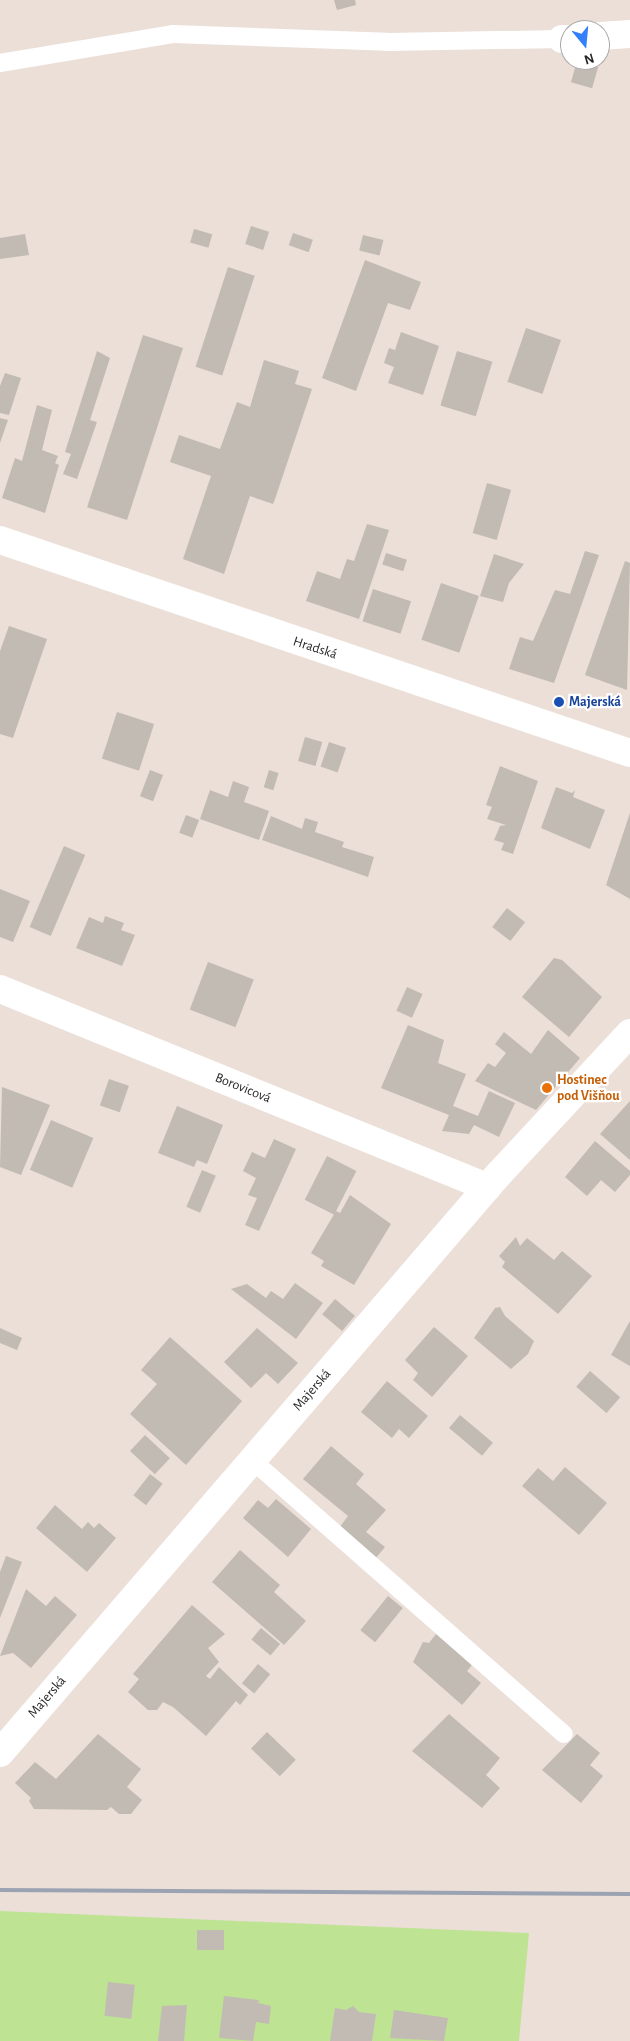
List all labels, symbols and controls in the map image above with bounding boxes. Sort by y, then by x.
north arrow [560,20,610,70]
text: N [582,50,596,67]
street label: Hradská [291,633,339,663]
place label: Majerská [569,694,621,710]
marker: Majerská [553,696,565,708]
street label: Borovicová [213,1069,273,1107]
place label: Hostinec pod Višňou [557,1072,620,1104]
marker: Hostinec pod Višňou [541,1082,553,1094]
street label: Majerská [289,1366,335,1414]
street label: Majerská [24,1673,70,1721]

